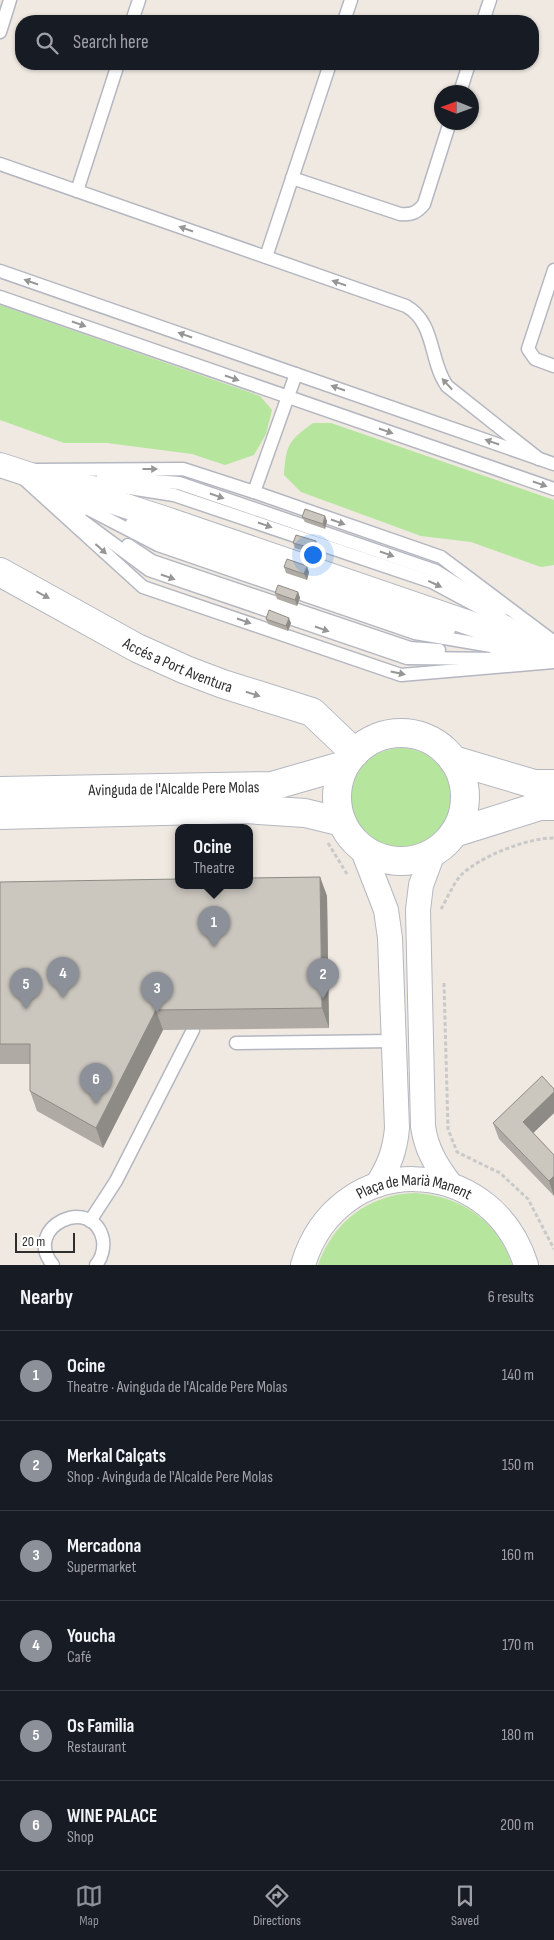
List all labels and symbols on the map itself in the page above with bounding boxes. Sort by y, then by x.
north arrow [434,85,479,130]
one-way arrow [178,225,193,233]
one-way arrow [23,278,38,286]
one-way arrow [332,278,347,286]
one-way arrow [72,320,87,328]
one-way arrow [177,331,192,338]
one-way arrow [225,375,240,382]
one-way arrow [441,378,453,390]
one-way arrow [330,384,345,392]
one-way arrow [379,427,394,435]
one-way arrow [484,438,499,445]
one-way arrow [142,465,158,473]
one-way arrow [532,481,547,488]
one-way arrow [210,492,225,500]
one-way arrow [331,519,346,526]
one-way arrow [258,522,273,530]
your location [300,542,326,568]
one-way arrow [95,543,107,555]
one-way arrow [380,551,395,558]
one-way arrow [161,573,176,581]
one-way arrow [428,581,442,589]
one-way arrow [36,591,50,600]
one-way arrow [236,618,251,626]
one-way arrow [314,626,329,633]
street label: Accés a Port Aventura [118,634,235,697]
one-way arrow [390,669,405,677]
one-way arrow [246,690,261,698]
street label: Avinguda de l'Alcalde Pere Molas [87,778,260,800]
pin: 1 [198,906,230,947]
pin: 4 [47,957,79,998]
pin: 2 [307,958,339,999]
pin: 5 [10,968,42,1009]
pin: 3 [141,972,173,1013]
pin: 6 [80,1063,112,1104]
street label: Plaça de Marià Manent [353,1171,475,1204]
scale bar [15,1230,75,1253]

